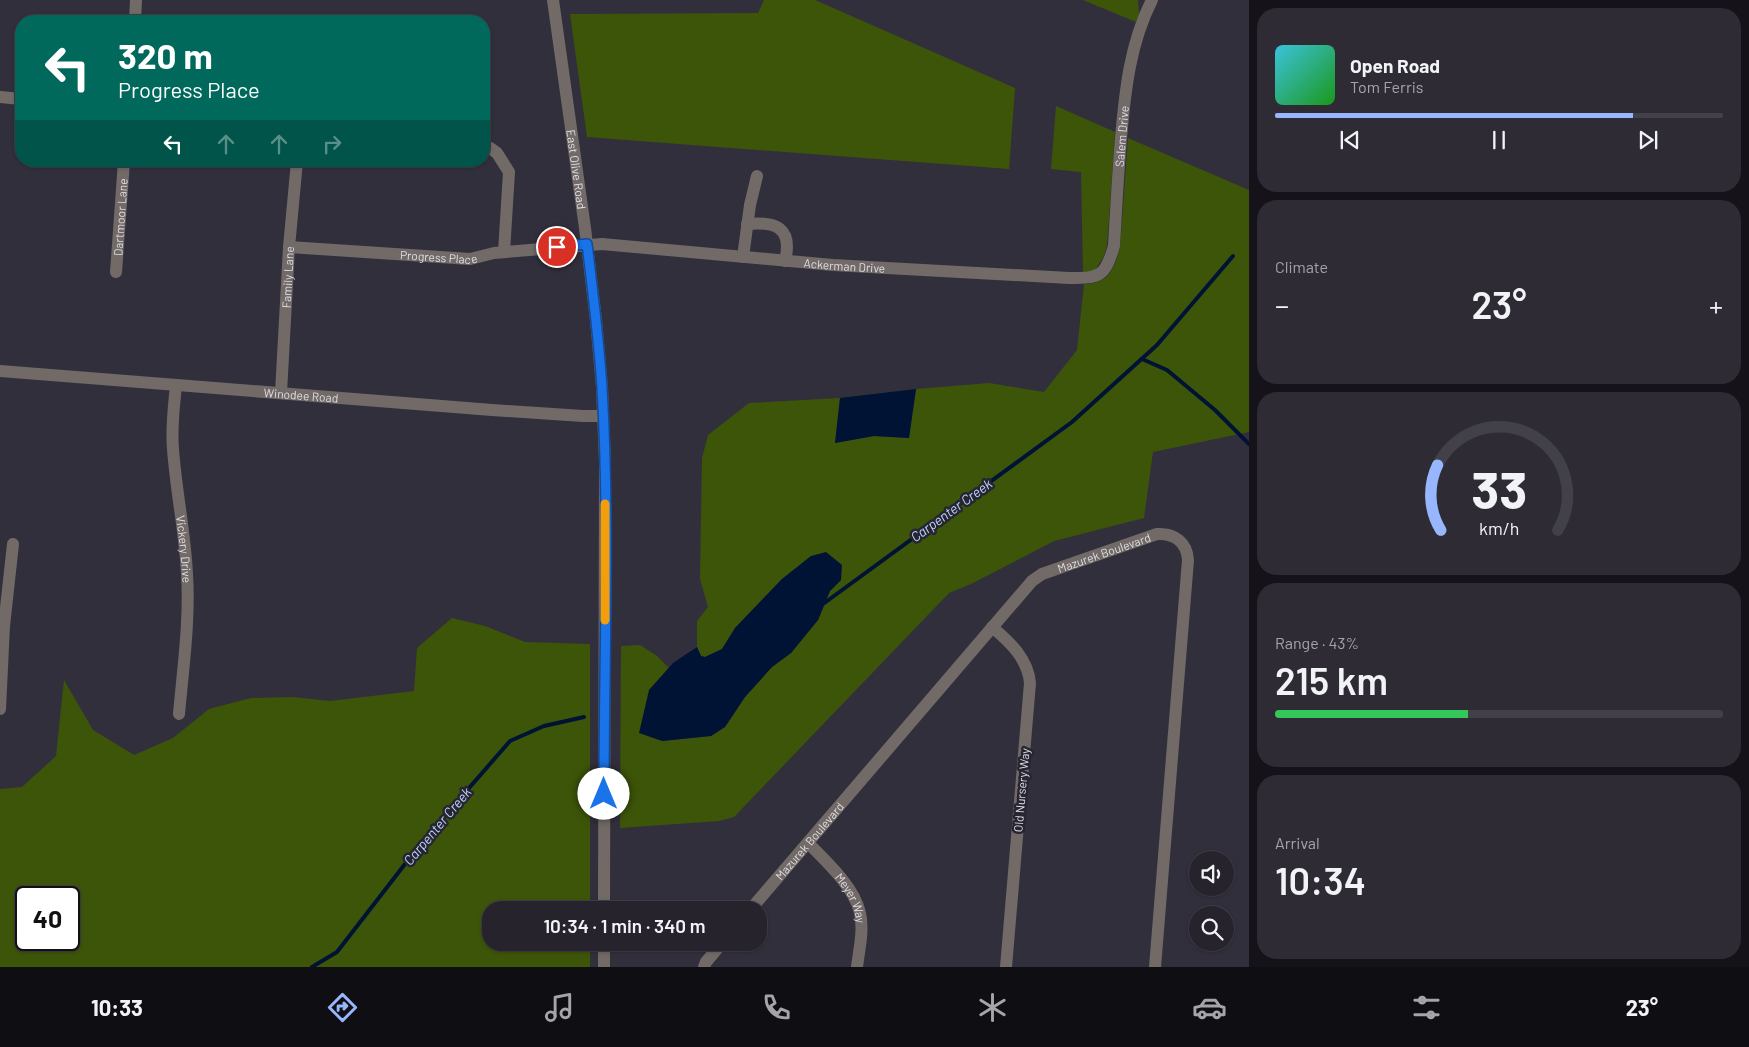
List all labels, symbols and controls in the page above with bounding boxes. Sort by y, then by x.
text: 320 m [118,34,213,76]
icon: left [35,35,100,100]
text: Open Road [1350,54,1440,77]
text: Progress Place [118,76,260,102]
text: Tom Ferris [1350,77,1424,96]
street label: Salem Drive [1112,105,1131,167]
icon: previous [1336,126,1364,154]
icon: pause [1485,126,1513,154]
icon: next [1634,126,1662,154]
street label: East Olive Road [564,129,589,210]
icon: left [159,130,187,158]
icon: ahead [212,130,240,158]
icon: ahead [265,130,293,158]
icon: right [318,130,346,158]
street label: Dartmoor Lane [110,178,130,256]
pin [536,226,578,268]
icon: arrive [543,233,571,261]
street label: Family Lane [279,246,296,309]
street label: Progress Place [400,247,479,266]
street label: Ackerman Drive [803,255,886,275]
text: Climate [1275,257,1328,276]
text: 23° [1471,281,1527,327]
text: − [1275,288,1289,322]
text: + [1709,288,1723,322]
street label: Winodee Road [263,385,339,405]
text: 33 [1471,457,1527,519]
water label: Carpenter Creek [907,475,995,545]
street label: Vickery Drive [174,514,194,583]
text: km/h [1479,517,1519,539]
street label: Mazurek Boulevard [1055,530,1152,575]
text: Range · 43% [1275,633,1359,652]
text: 215 km [1275,657,1388,703]
street label: Old Nursery Way [1010,747,1032,833]
position arrow [577,767,629,819]
water label: Carpenter Creek [399,783,475,868]
street label: Mazurek Boulevard [772,799,846,883]
text: Arrival [1275,833,1320,852]
map controls [1189,851,1234,951]
button: sound [1189,851,1234,896]
text: 10:34 [1275,857,1366,903]
street label: Meyer Way [833,870,868,924]
speed limit sign: 40 [15,886,80,951]
button: search [1189,906,1234,951]
text: 10:34 · 1 min · 340 m [543,914,706,937]
icon: directions [325,990,360,1025]
icon: music [542,990,577,1025]
icon: phone [759,990,794,1025]
icon: climate [975,990,1010,1025]
icon: car [1192,990,1227,1025]
icon: filters [1409,990,1444,1025]
text: 10:33 [91,994,143,1020]
text: 23° [1626,994,1658,1020]

